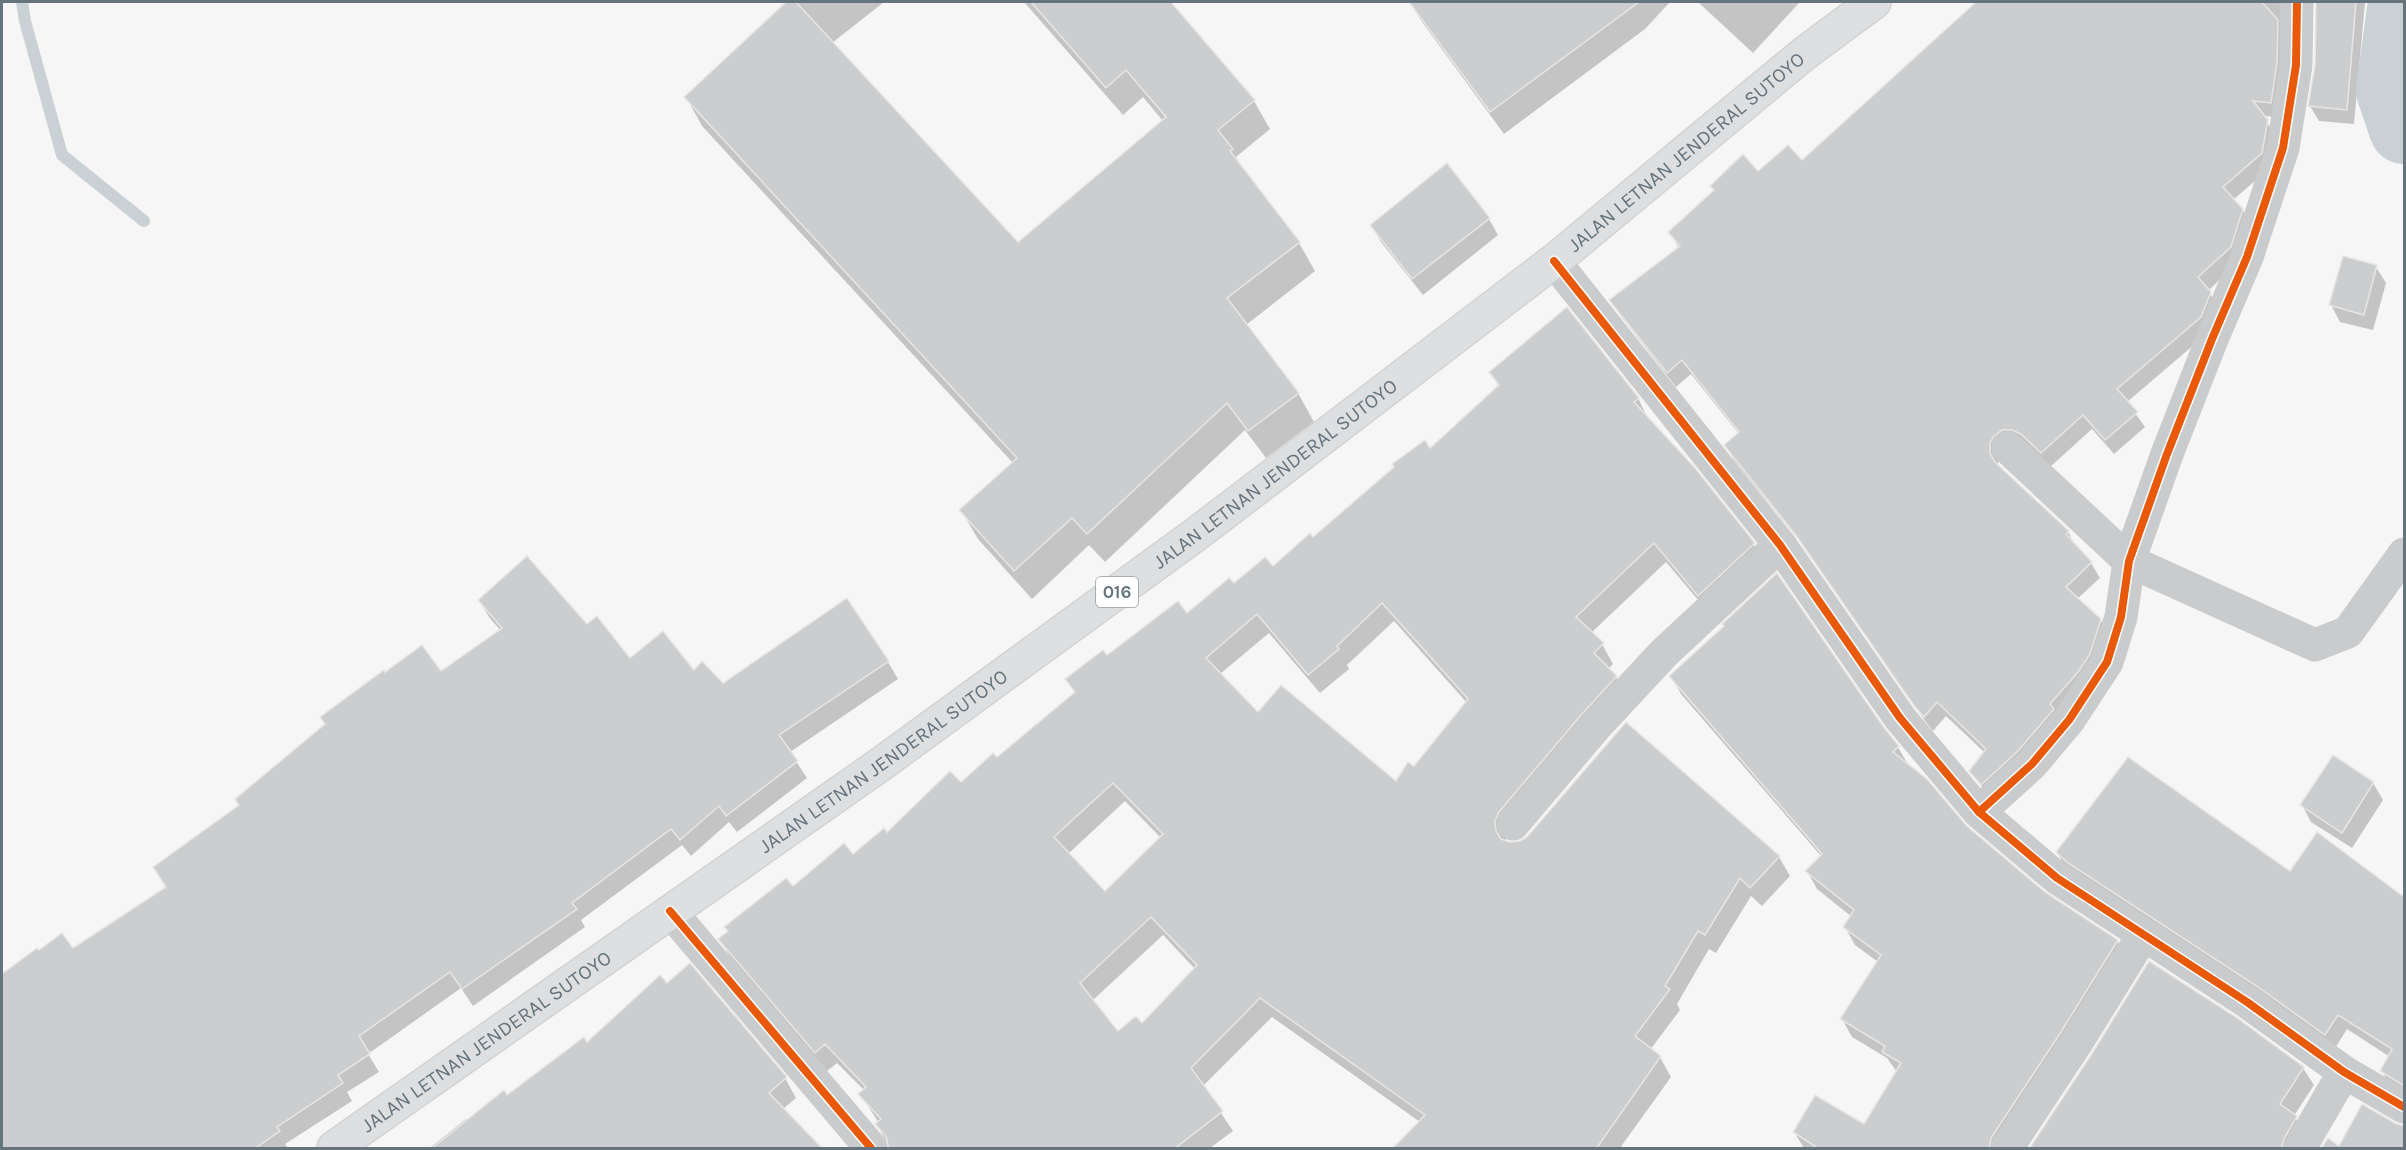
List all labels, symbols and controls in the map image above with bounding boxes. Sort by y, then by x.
street label: JALAN LETNAN JENDERAL SUTOYO [1564,48,1809,257]
street label: JALAN LETNAN JENDERAL SUTOYO [1149,374,1402,573]
road number: 016 [1096,577,1138,607]
street label: JALAN LETNAN JENDERAL SUTOYO [755,665,1012,858]
street label: JALAN LETNAN JENDERAL SUTOYO [357,946,616,1137]

